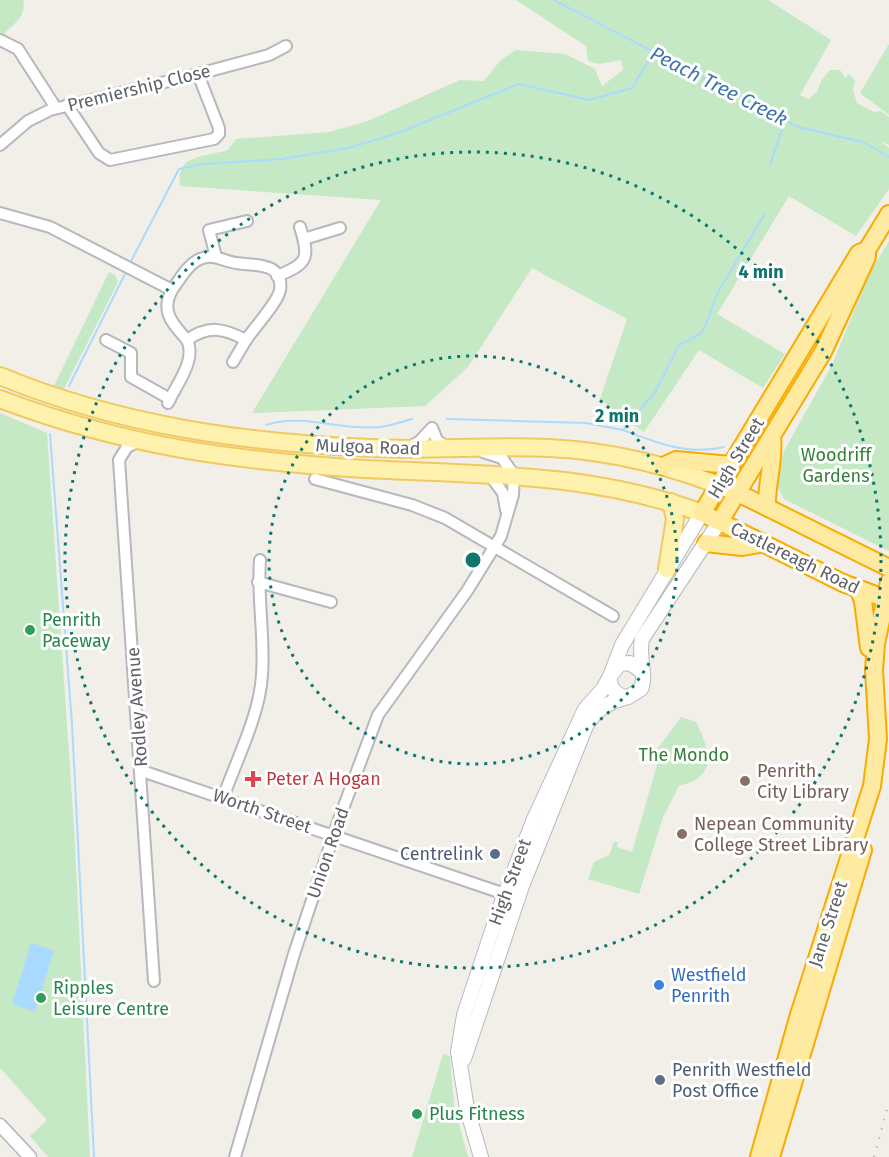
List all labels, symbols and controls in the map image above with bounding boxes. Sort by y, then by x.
water label: Peach Tree Creek [647,41,792,131]
street label: Premiership Close [65,60,213,116]
text: 4 min [738,261,784,283]
text: 2 min [595,405,639,427]
street label: High Street [703,413,769,503]
street label: Mulgoa Road [315,434,421,460]
park label: Woodriff Gardens [801,444,873,487]
street label: Castlereagh Road [727,517,863,599]
centre of rings [463,550,483,570]
place label: Penrith Paceway [42,609,111,652]
marker: Penrith Paceway [23,623,37,637]
street label: Rodley Avenue [122,646,152,768]
park label: The Mondo [639,744,729,766]
place label: Penrith City Library [757,760,849,803]
place label: Peter A Hogan [266,768,381,790]
marker: Peter A Hogan [244,770,262,788]
marker: Penrith City Library [738,774,752,788]
street label: Worth Street [210,784,315,838]
street label: Union Road [302,805,354,901]
place label: Nepean Community College Street Library [694,813,869,856]
marker: Nepean Community College Street Library [675,827,689,841]
street label: High Street [484,835,536,928]
place label: Centrelink [400,843,484,865]
marker: Centrelink [488,847,502,861]
street label: Jane Street [804,878,852,970]
place label: Westfield Penrith [671,964,747,1007]
place label: Ripples Leisure Centre [53,977,169,1020]
marker: Westfield Penrith [652,978,666,992]
marker: Ripples Leisure Centre [34,991,48,1005]
place label: Penrith Westfield Post Office [672,1059,812,1102]
marker: Penrith Westfield Post Office [653,1073,667,1087]
place label: Plus Fitness [429,1103,525,1125]
marker: Plus Fitness [410,1107,424,1121]

